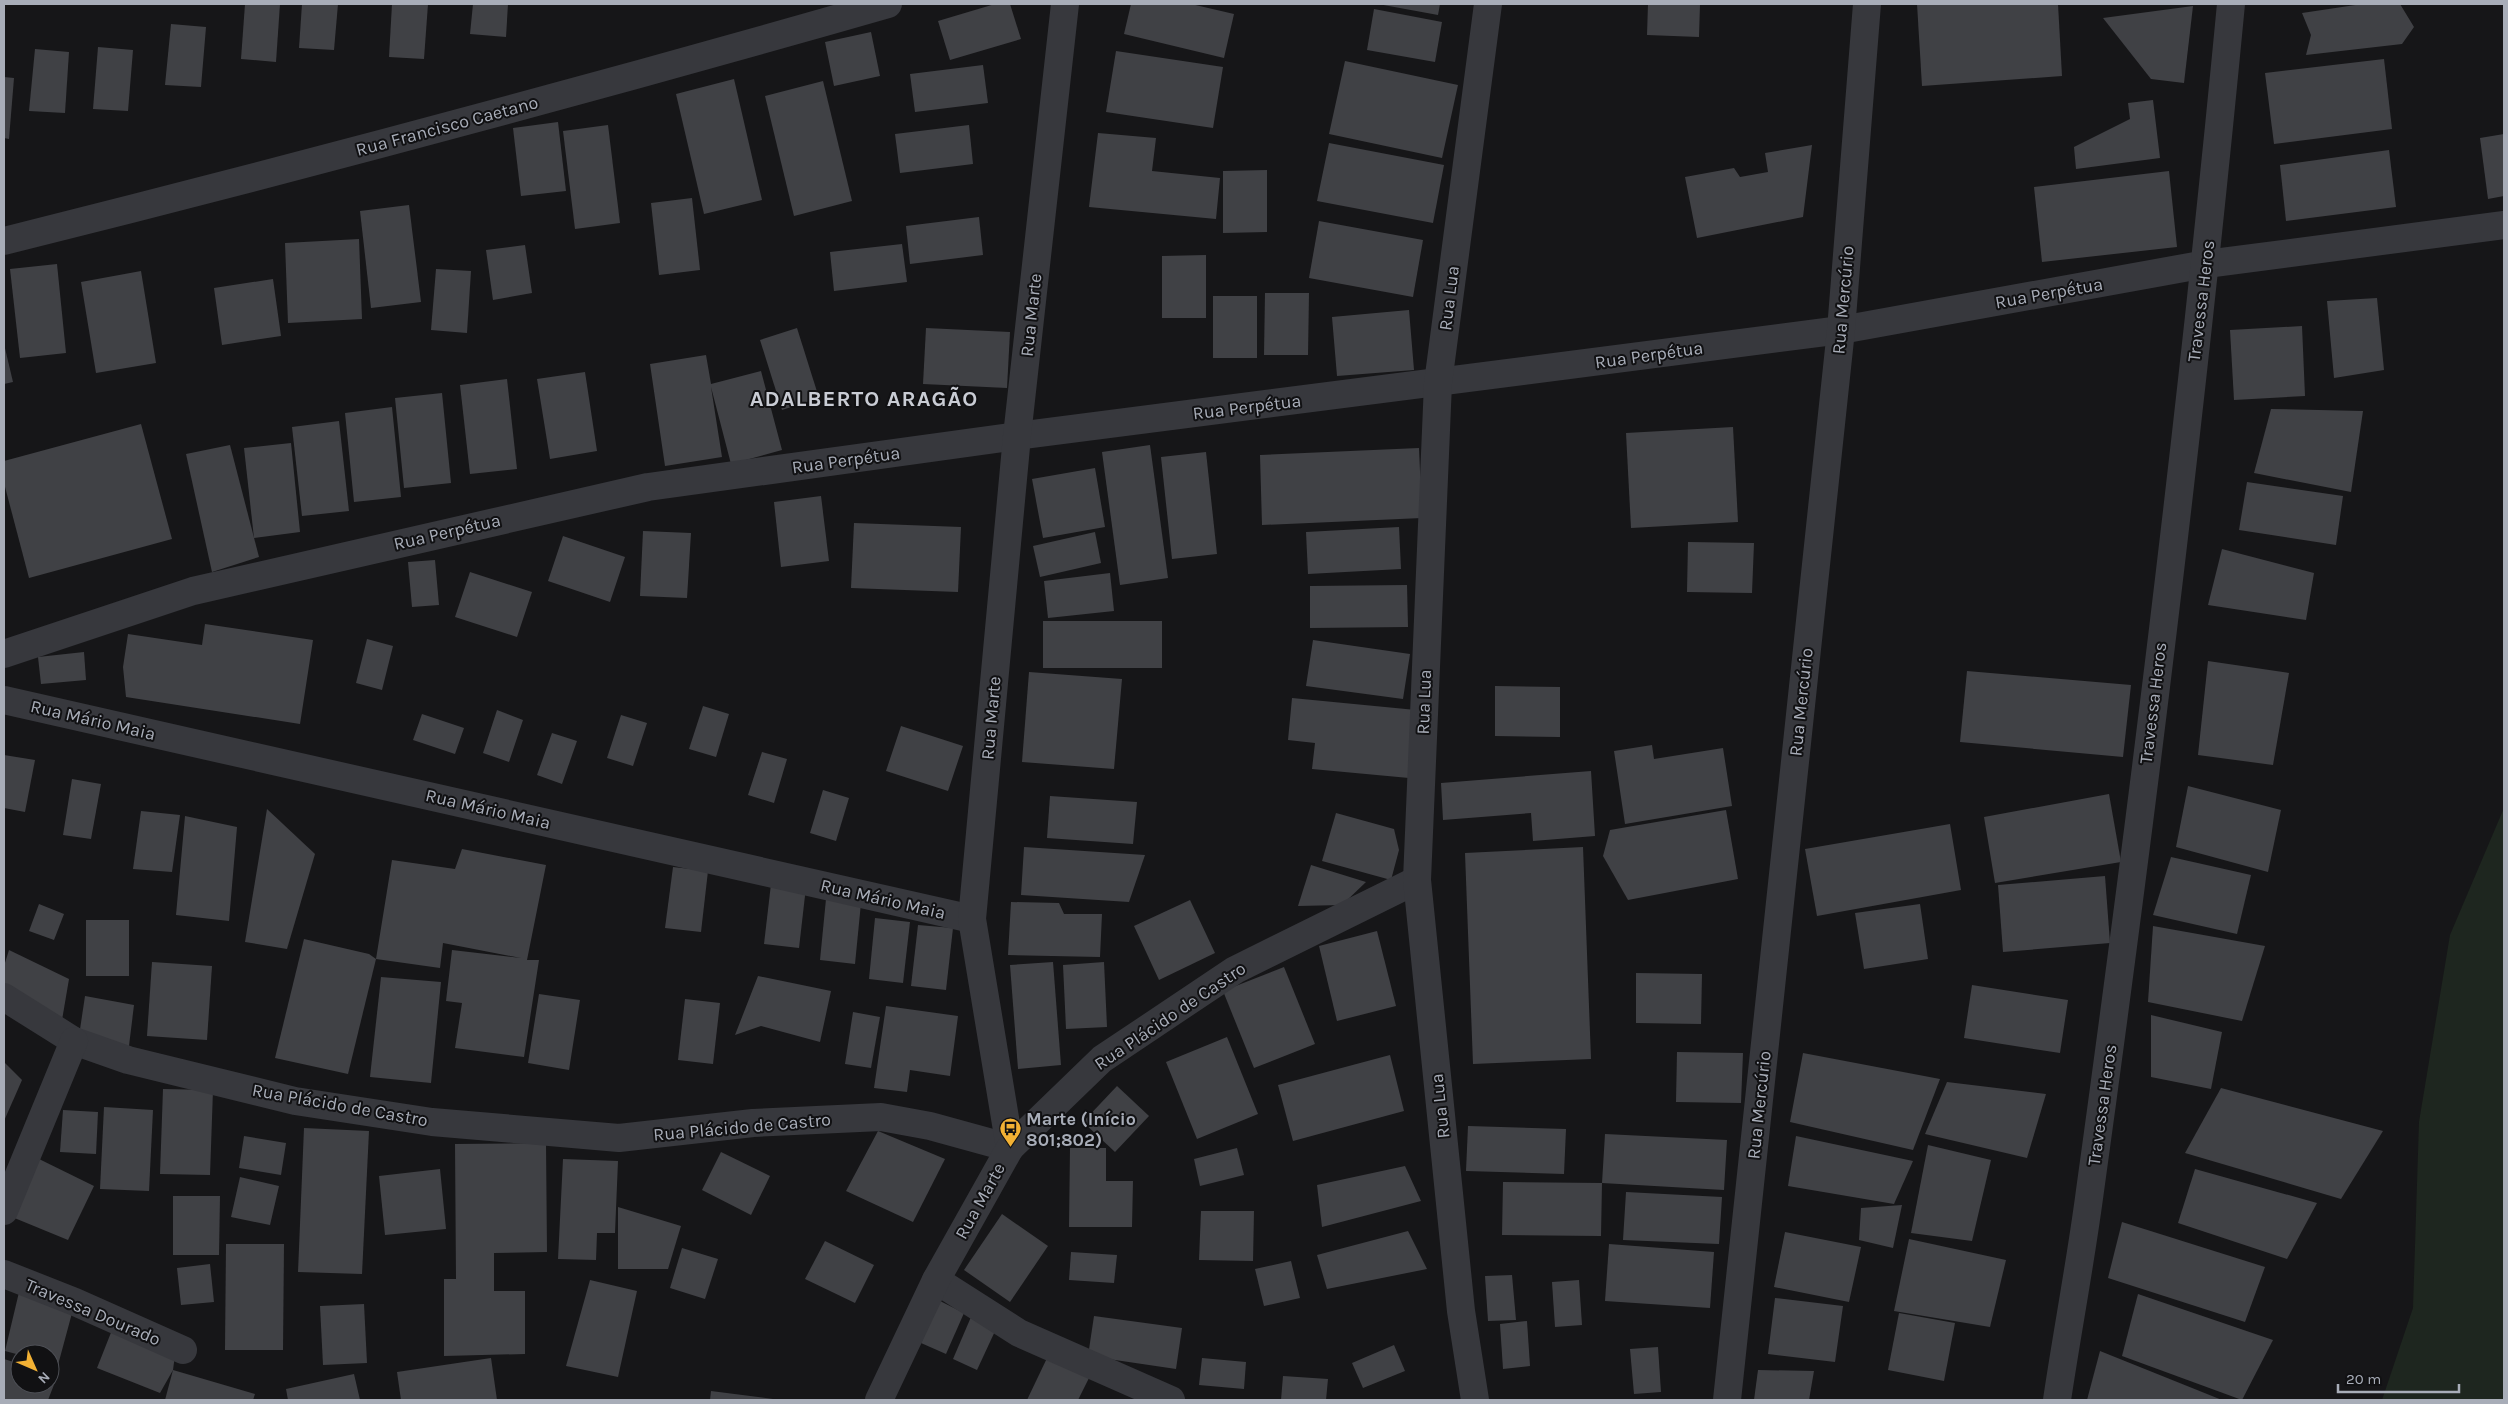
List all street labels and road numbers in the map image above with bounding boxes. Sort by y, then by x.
street label: Rua Francisco Caetano [353,91,541,161]
street label: Travessa Heros [2183,239,2219,363]
street label: Rua Mercúrio [1827,245,1859,355]
street label: Rua Lua [1434,264,1464,332]
street label: Rua Marte [1016,272,1046,358]
street label: Rua Perpétua [1993,273,2105,313]
street label: Rua Perpétua [1593,337,1705,373]
street label: Rua Perpétua [1191,389,1303,425]
street label: Rua Perpétua [790,442,902,478]
street label: Rua Perpétua [391,509,503,555]
street label: Travessa Heros [2135,641,2171,765]
street label: Rua Mercúrio [1784,647,1818,757]
street label: Rua Lua [1412,669,1436,735]
street label: Rua Marte [976,675,1006,761]
street label: Rua Mário Maia [28,695,158,745]
street label: Rua Mário Maia [423,784,553,834]
street label: Rua Mário Maia [818,874,948,924]
street label: Rua Plácido de Castro [1090,957,1250,1075]
street label: Travessa Heros [2083,1043,2121,1167]
street label: Rua Mercúrio [1742,1050,1776,1160]
street label: Rua Lua [1426,1072,1454,1140]
street label: Rua Plácido de Castro [250,1079,430,1131]
street label: Rua Plácido de Castro [652,1108,832,1146]
street label: Rua Marte [950,1159,1010,1243]
street label: Travessa Dourado [22,1274,164,1350]

